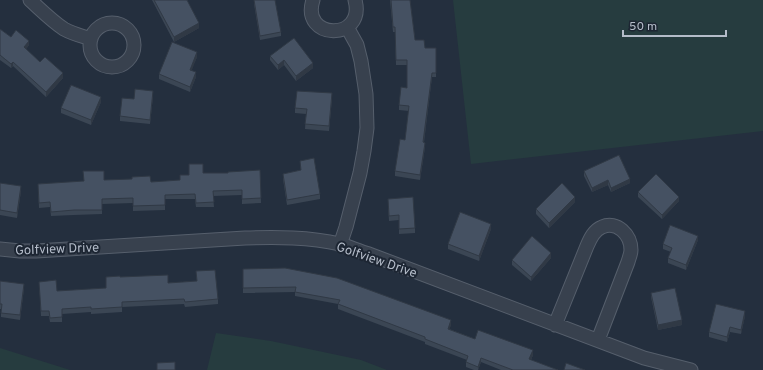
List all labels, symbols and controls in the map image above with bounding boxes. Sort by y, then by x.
scale bar [623,12,726,38]
text: 50 m [629,19,657,35]
street label: Golfview Drive [334,240,419,282]
street label: Golfview Drive [15,241,99,259]

